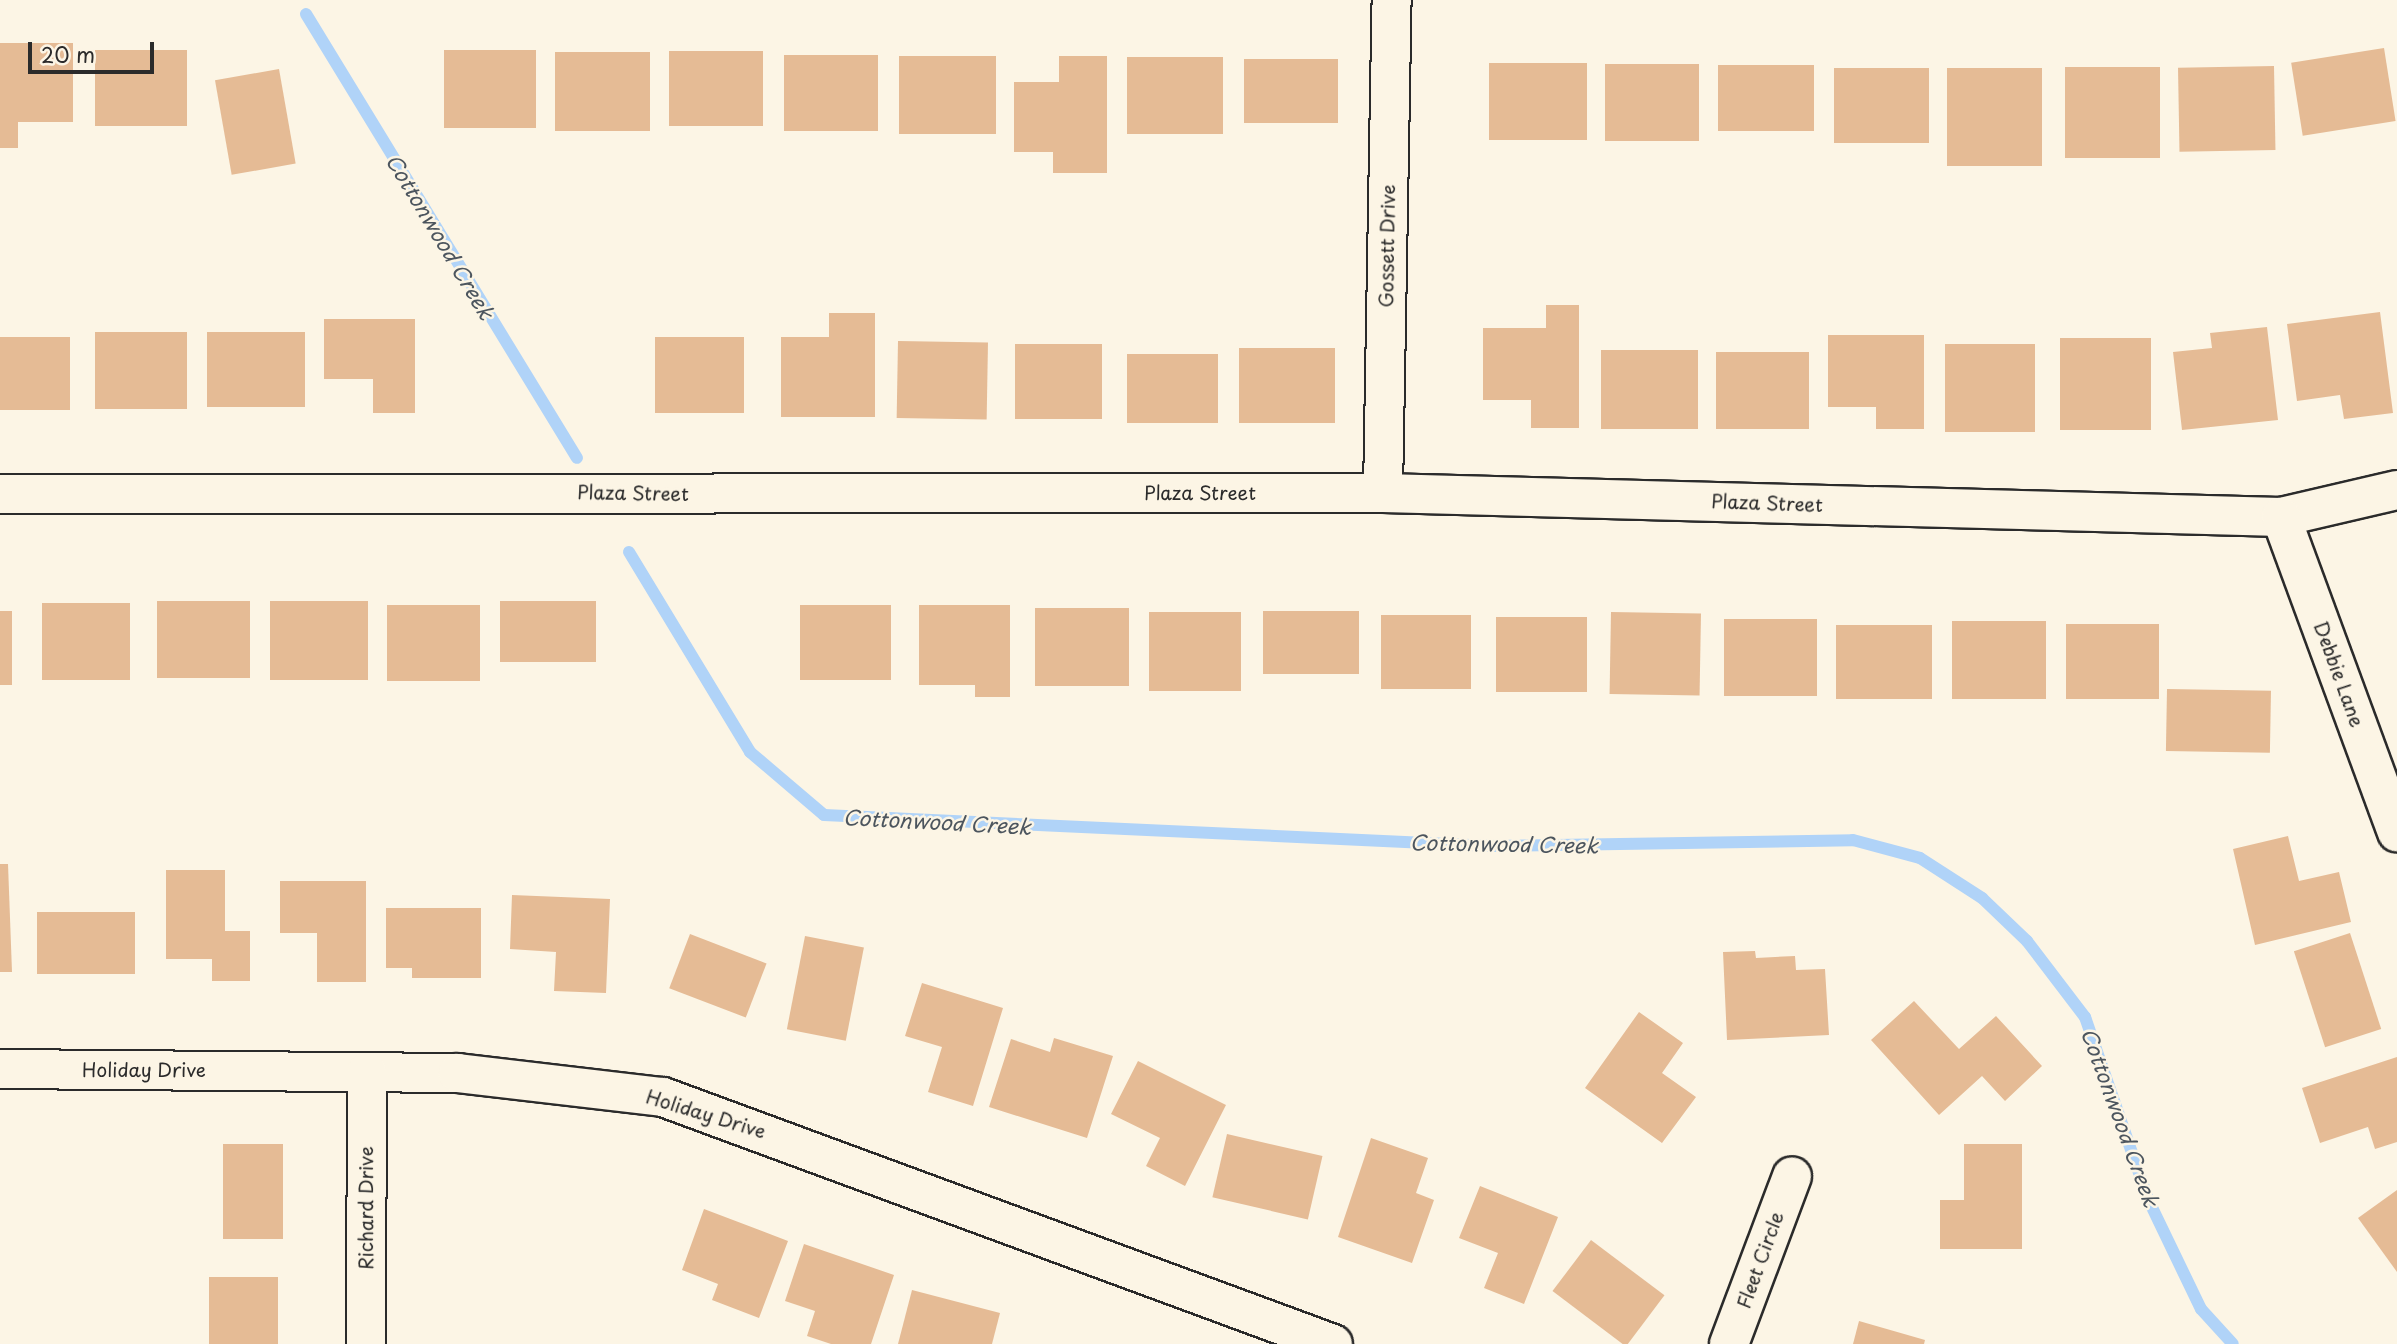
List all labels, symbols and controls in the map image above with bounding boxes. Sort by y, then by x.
scale bar [32,28,158,72]
text: 20 m [41,38,95,70]
water label: Cottonwood Creek [381,148,501,324]
street label: Gossett Drive [1375,184,1399,308]
street label: Plaza Street [577,481,689,505]
street label: Plaza Street [1144,482,1256,504]
street label: Plaza Street [1711,490,1823,516]
street label: Debbie Lane [2309,617,2369,731]
water label: Cottonwood Creek [842,803,1032,839]
water label: Cottonwood Creek [1409,829,1599,857]
water label: Cottonwood Creek [2077,1024,2165,1210]
street label: Holiday Drive [82,1059,206,1081]
street label: Holiday Drive [644,1085,768,1143]
street label: Richard Drive [355,1145,377,1271]
street label: Fleet Circle [1731,1207,1789,1313]

